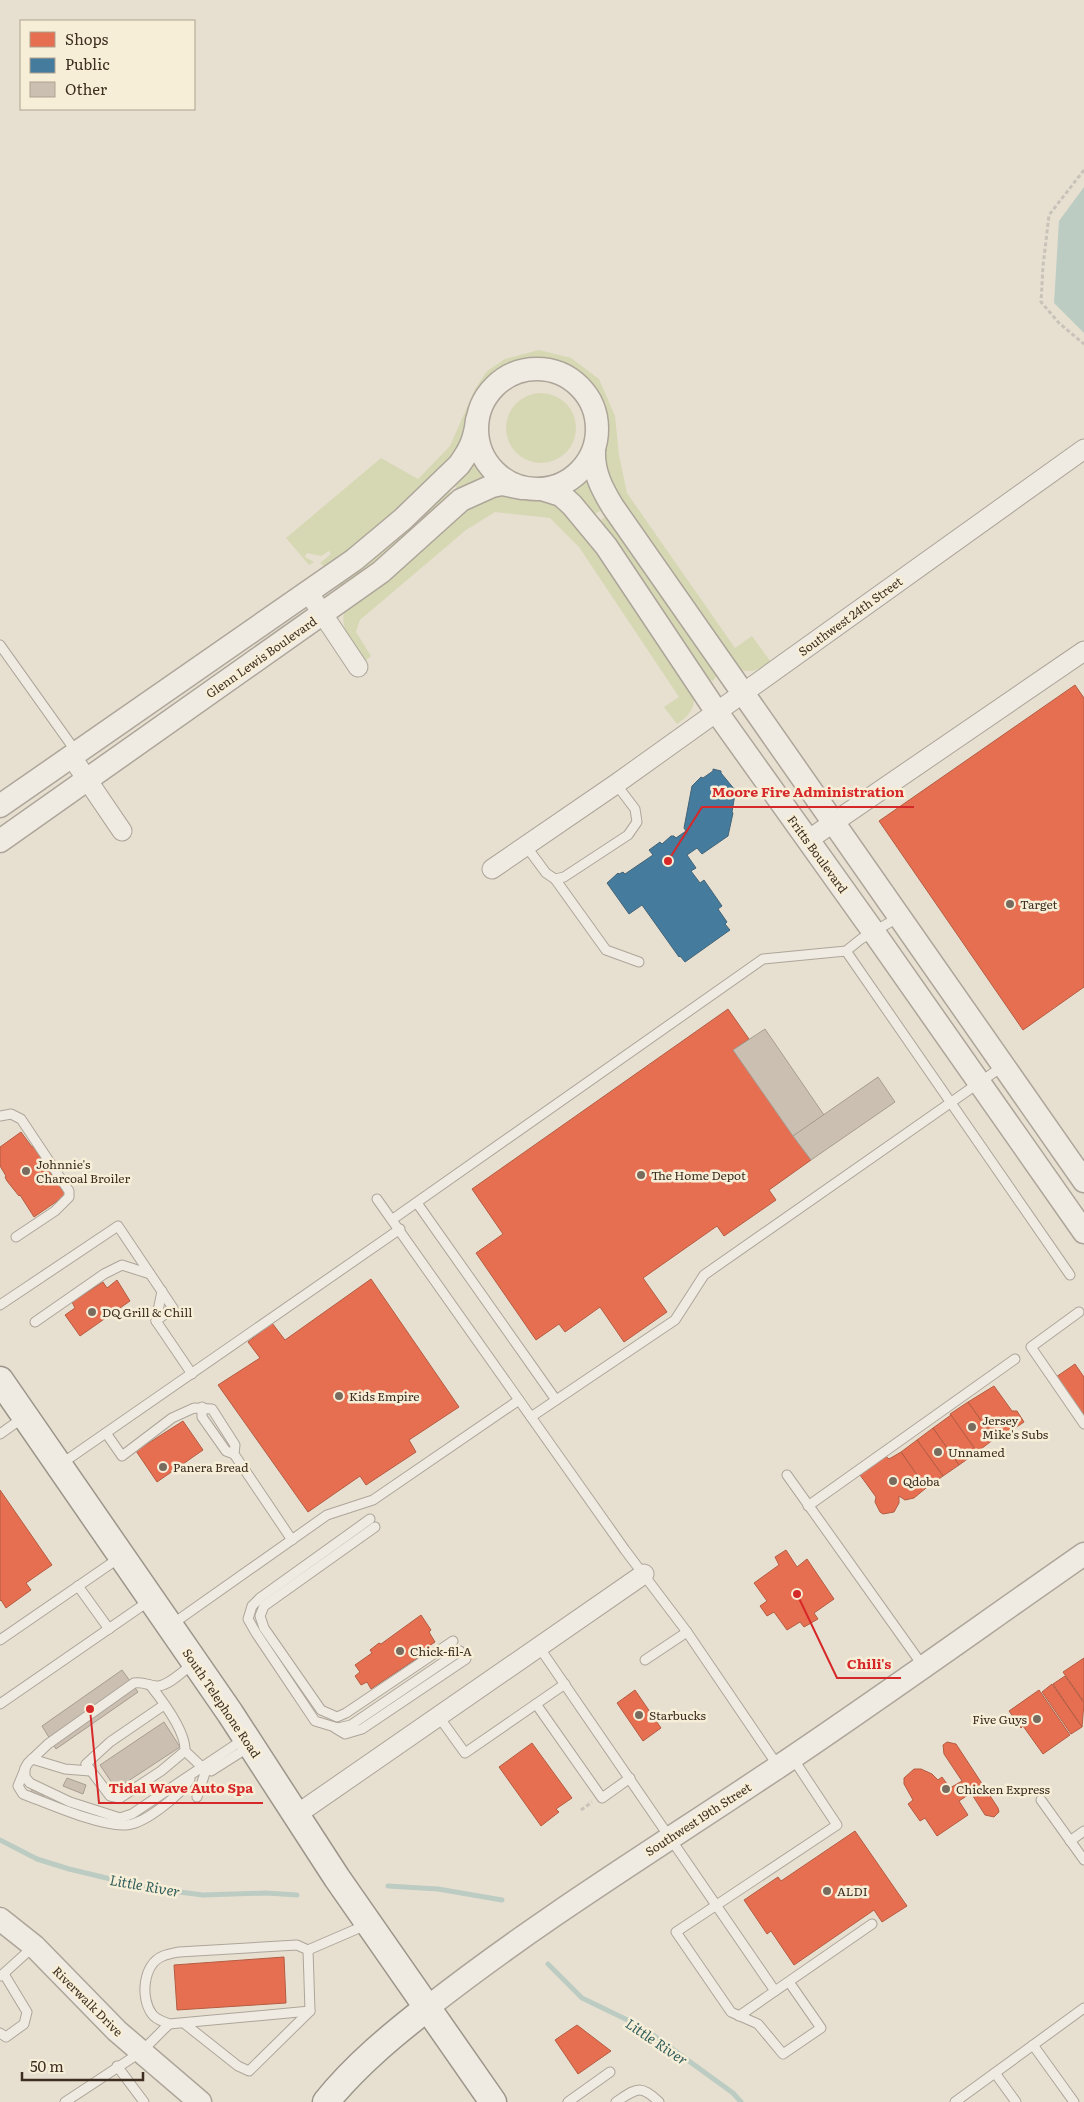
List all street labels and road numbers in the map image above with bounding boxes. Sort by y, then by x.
street label: Southwest 24th Street [794,572,906,660]
street label: Glenn Lewis Boulevard [202,611,321,702]
street label: Fritts Boulevard [784,811,853,897]
street label: South Telephone Road [179,1645,266,1762]
street label: Southwest 19th Street [641,1778,755,1860]
street label: Riverwalk Drive [49,1962,127,2040]

